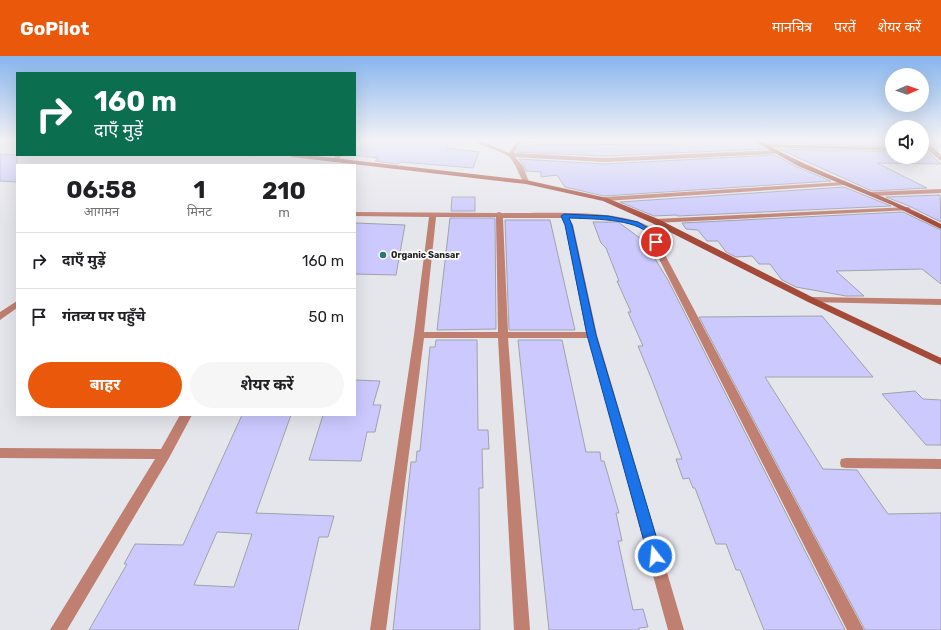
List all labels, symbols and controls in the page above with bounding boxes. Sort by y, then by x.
text: GoPilot [20,17,89,40]
text: मानचित्र [772,19,812,36]
text: परतें [834,19,856,36]
text: शेयर करें [878,19,921,36]
north arrow [885,68,929,112]
map controls [885,68,929,164]
text: 160 m [94,85,177,118]
icon: right [28,88,80,140]
text: दाएँ मुड़ें [94,119,143,141]
button: sound [885,120,929,164]
text: 06:58 [66,176,137,204]
text: 1 [193,176,205,204]
text: 210 [262,177,306,205]
text: आगमन [84,204,119,219]
text: मिनट [187,204,212,219]
text: m [278,205,290,220]
pin [639,225,673,259]
icon: arrive [645,231,667,253]
icon: right [28,250,50,272]
marker: Organic Sansar [378,250,388,260]
place label: Organic Sansar [391,250,460,261]
text: दाएँ मुड़ें [62,251,105,269]
text: 160 m [302,252,344,270]
icon: arrive [28,306,50,328]
text: गंतव्य पर पहुँचे [62,307,146,325]
text: 50 m [309,308,344,326]
button: बाहर [28,362,182,408]
button: शेयर करें [190,362,344,408]
position arrow [634,535,676,577]

